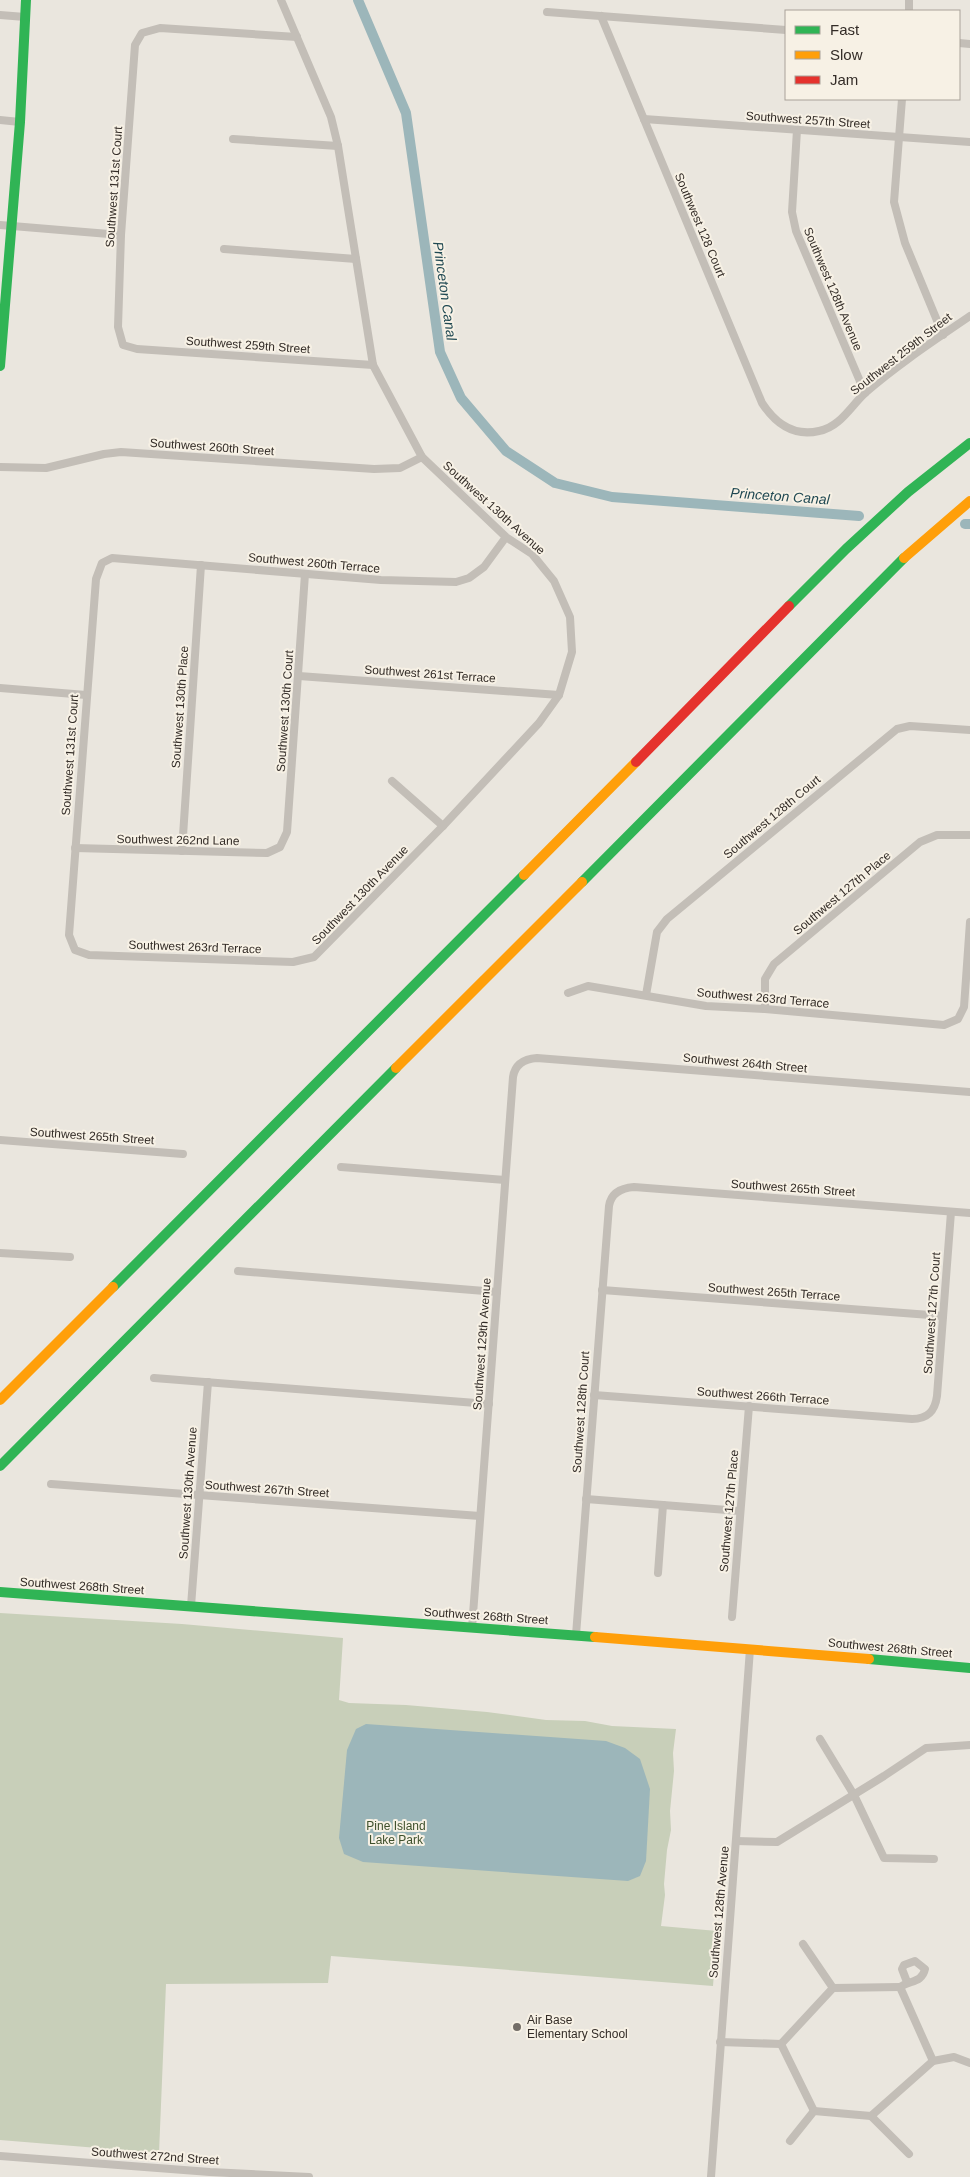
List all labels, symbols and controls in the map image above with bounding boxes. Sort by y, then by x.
legend [785,10,960,100]
text: Fast [830,21,860,38]
text: Slow [830,46,863,63]
text: Jam [830,71,858,88]
street label: Southwest 257th Street [745,109,871,131]
street label: Southwest 131st Court [103,125,125,248]
street label: Southwest 128 Court [672,171,729,280]
street label: Southwest 128th Avenue [801,225,865,353]
water label: Princeton Canal [430,241,460,342]
street label: Southwest 259th Street [848,310,955,398]
street label: Southwest 259th Street [185,334,311,356]
street label: Southwest 260th Street [149,436,275,458]
street label: Southwest 130th Avenue [440,458,548,558]
water label: Princeton Canal [730,485,831,508]
street label: Southwest 260th Terrace [247,550,381,576]
street label: Southwest 130th Place [169,645,191,769]
street label: Southwest 130th Court [274,649,296,772]
street label: Southwest 261st Terrace [364,662,497,686]
street label: Southwest 131st Court [59,693,81,816]
street label: Southwest 128th Court [721,772,824,862]
street label: Southwest 262nd Lane [117,832,240,848]
street label: Southwest 130th Avenue [309,842,411,948]
street label: Southwest 127th Place [790,848,894,938]
street label: Southwest 263rd Terrace [128,938,262,956]
street label: Southwest 263rd Terrace [696,985,830,1011]
street label: Southwest 264th Street [682,1051,808,1075]
street label: Southwest 265th Street [29,1125,155,1147]
street label: Southwest 265th Street [730,1177,856,1199]
street label: Southwest 127th Court [921,1251,943,1374]
street label: Southwest 129th Avenue [470,1277,494,1411]
street label: Southwest 265th Terrace [707,1280,841,1304]
street label: Southwest 128th Court [570,1350,592,1473]
street label: Southwest 266th Terrace [696,1384,830,1408]
street label: Southwest 130th Avenue [176,1426,200,1560]
street label: Southwest 127th Place [717,1449,741,1573]
street label: Southwest 267th Street [204,1478,330,1500]
street label: Southwest 268th Street [19,1575,145,1597]
street label: Southwest 268th Street [423,1605,549,1627]
street label: Southwest 268th Street [827,1636,953,1660]
park label: Pine Island Lake Park [366,1819,426,1847]
street label: Southwest 128th Avenue [706,1845,732,1979]
place label: Air Base Elementary School [527,2013,628,2041]
marker: Air Base Elementary School [511,2021,523,2033]
street label: Southwest 272nd Street [91,2145,220,2167]

